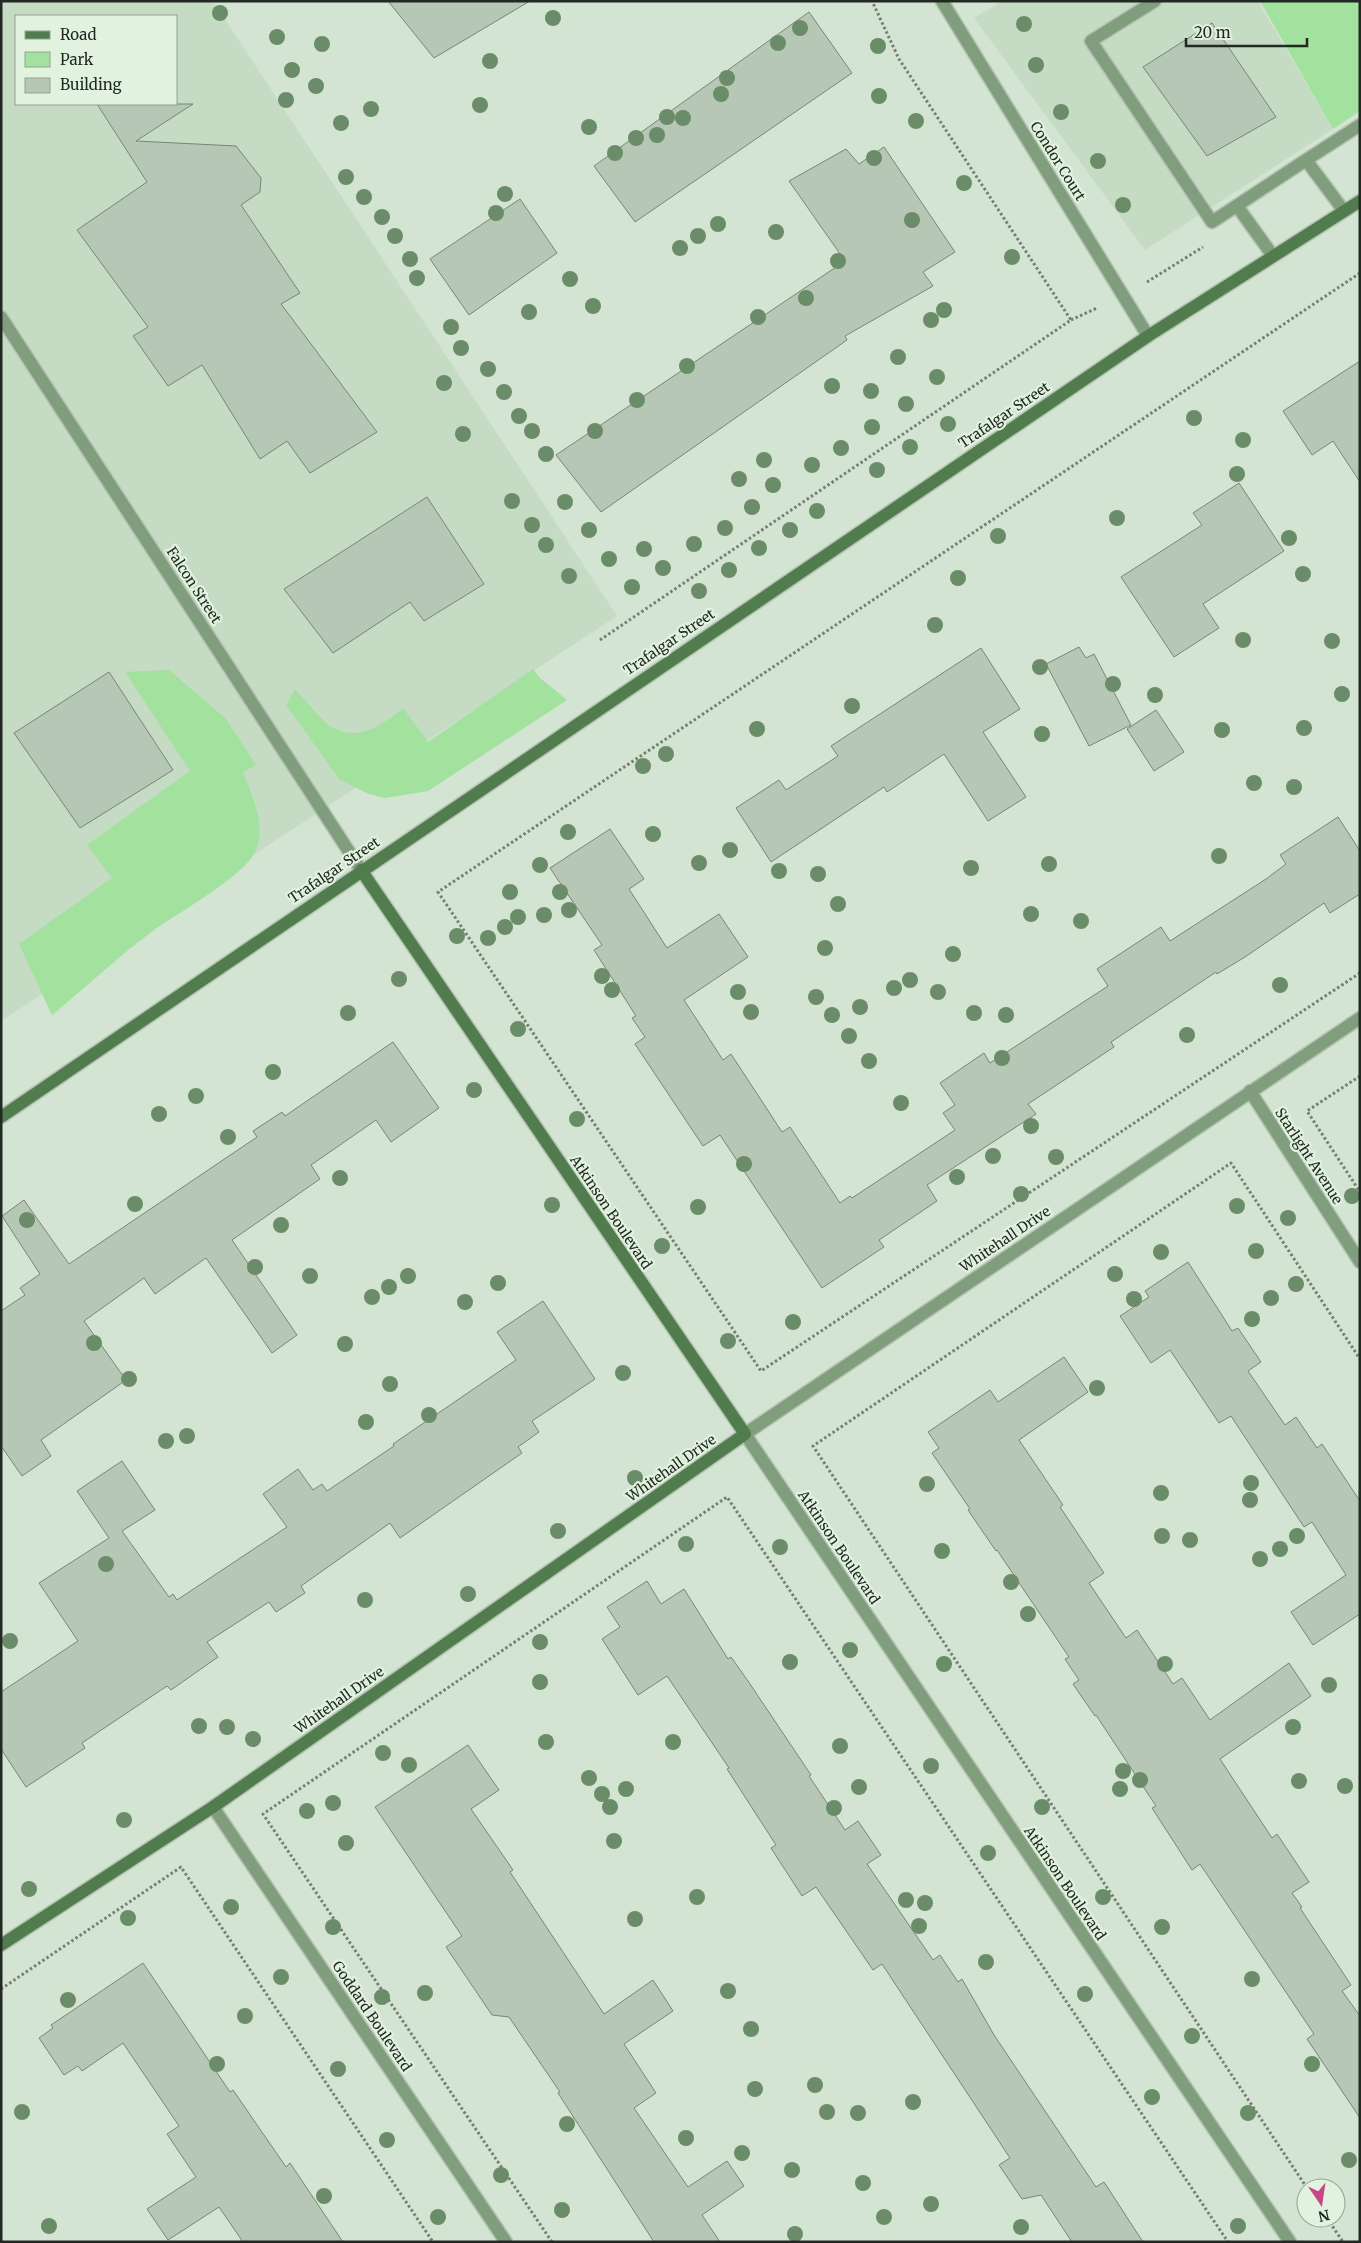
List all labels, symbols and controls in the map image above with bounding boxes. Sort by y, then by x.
legend [15,15,178,105]
scale bar [1186,15,1307,47]
text: 20 m [1194,23,1231,42]
text: Road [60,25,96,44]
text: Park [60,50,94,69]
text: Building [60,75,122,94]
street label: Condor Court [1026,118,1090,204]
street label: Trafalgar Street [955,378,1053,452]
street label: Falcon Street [163,543,226,627]
street label: Trafalgar Street [620,605,718,679]
street label: Trafalgar Street [285,833,383,907]
street label: Starlight Avenue [1271,1104,1347,1208]
street label: Atkinson Boulevard [566,1151,656,1273]
street label: Whitehall Drive [955,1202,1054,1276]
street label: Whitehall Drive [622,1430,719,1506]
street label: Atkinson Boulevard [794,1486,884,1608]
street label: Whitehall Drive [290,1662,387,1738]
street label: Atkinson Boulevard [1020,1822,1110,1944]
street label: Goddard Boulevard [328,1957,416,2075]
north arrow [1296,2178,1346,2228]
text: N [1317,2206,1331,2226]

